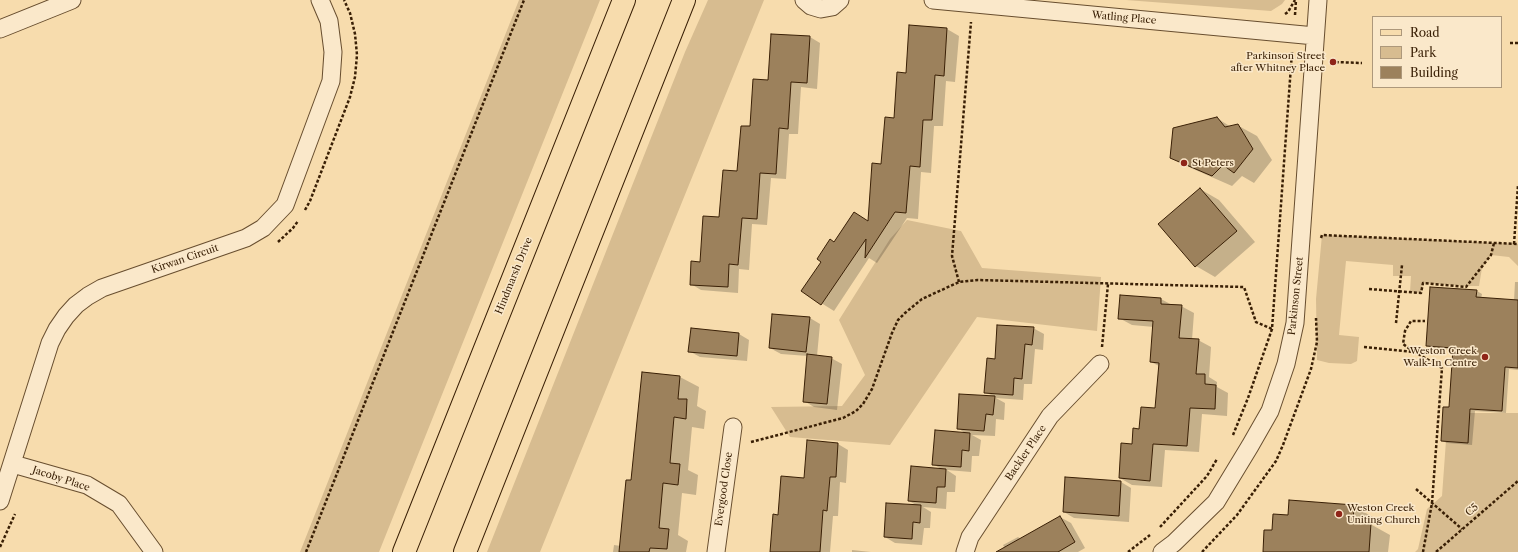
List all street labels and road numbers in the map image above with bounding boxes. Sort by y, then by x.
street label: Watling Place [1091,9,1157,27]
street label: Hindmarsh Drive [493,236,535,316]
street label: Kirwan Circuit [150,242,220,276]
street label: Parkinson Street [1286,256,1306,336]
street label: Backler Place [1003,423,1049,483]
street label: Evergood Close [713,451,735,527]
street label: Jacoby Place [31,464,91,494]
street label: C5 [1463,501,1481,519]

